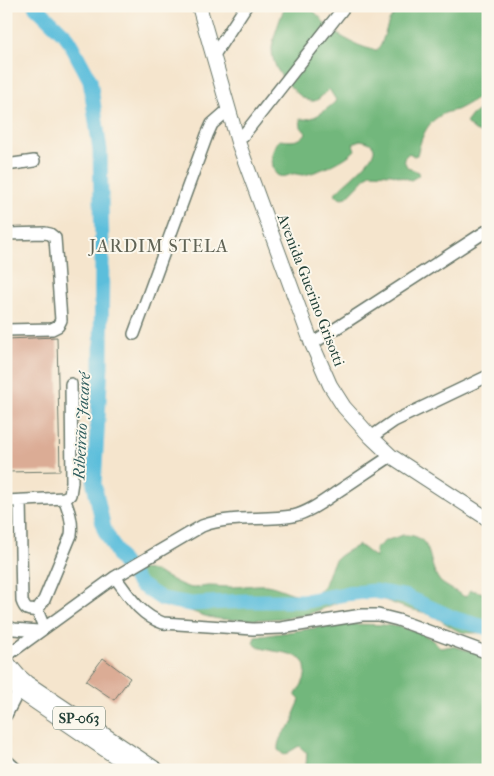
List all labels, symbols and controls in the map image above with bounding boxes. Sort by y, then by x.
street label: Avenida Guerino Grisotti [273,210,349,369]
district label: JARDIM STELA [87,236,229,257]
water label: Ribeirão Jacaré [69,369,94,481]
road number: SP-063 [53,706,105,730]

